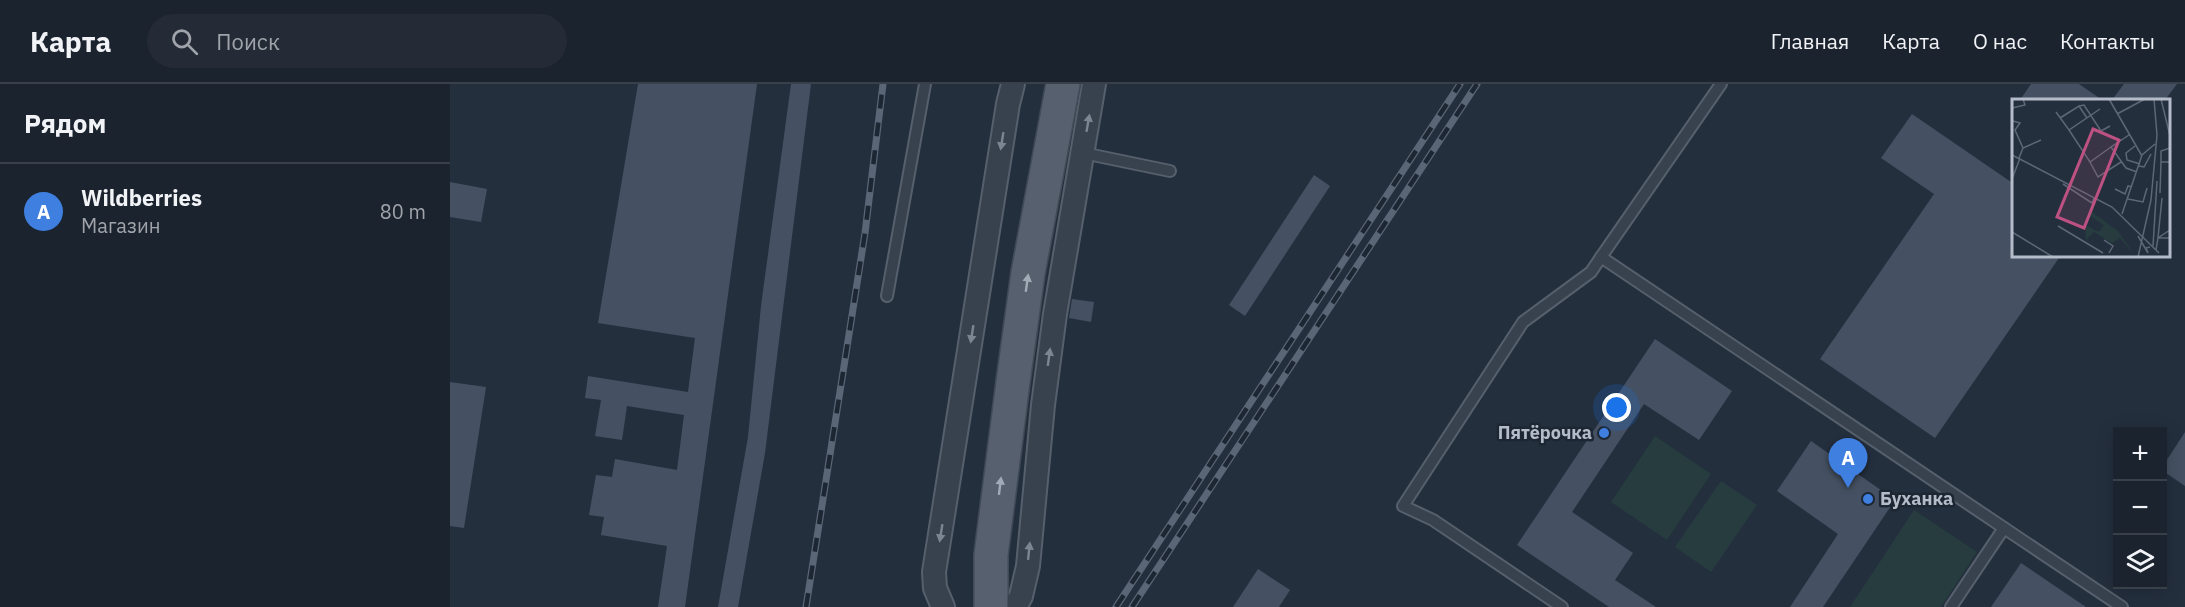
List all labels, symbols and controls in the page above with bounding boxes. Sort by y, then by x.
search box [147,14,567,68]
text: Карта [30,23,111,60]
icon: search [168,25,201,58]
text: Поиск [216,27,280,56]
text: Главная [1771,27,1849,55]
text: Карта [1882,27,1940,55]
text: О нас [1973,27,2027,55]
text: Контакты [2060,27,2155,55]
inset map [2012,99,2170,256]
text: Рядом [24,106,106,140]
one-way arrow [1084,114,1093,133]
one-way arrow [998,132,1007,151]
text: Wildberries [81,183,202,212]
text: A [37,198,50,225]
text: 80 m [380,198,426,225]
text: Магазин [81,212,161,239]
one-way arrow [1023,273,1032,292]
one-way arrow [967,325,976,344]
one-way arrow [1045,347,1054,366]
your location [1602,393,1631,422]
place label: Пятёрочка [1498,421,1592,444]
marker: Пятёрочка [1597,426,1611,440]
map controls [2113,427,2167,589]
button: + [2113,427,2167,481]
pin: A [1828,438,1868,488]
one-way arrow [995,476,1005,495]
button: − [2113,481,2167,535]
place label: Буханка [1880,487,1953,510]
marker: Буханка [1861,492,1875,506]
one-way arrow [936,523,945,542]
button: layers [2113,535,2167,589]
one-way arrow [1024,541,1034,560]

